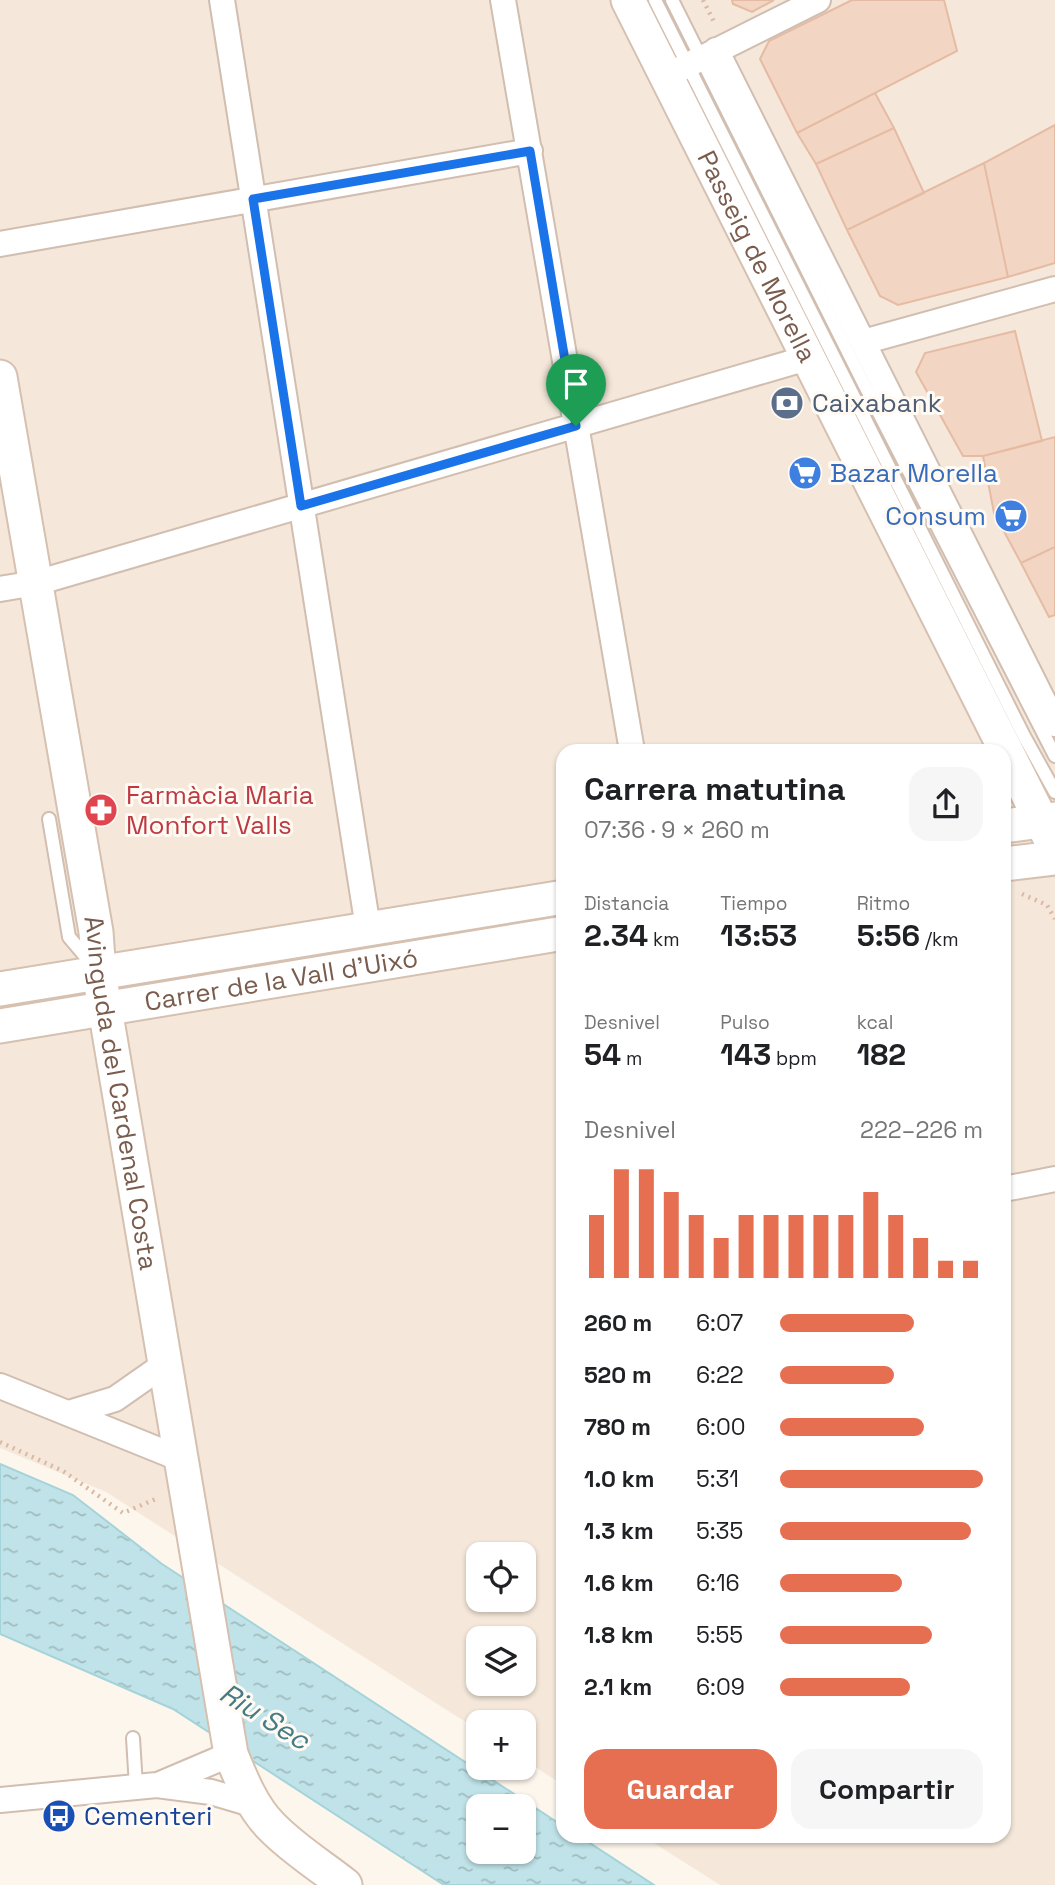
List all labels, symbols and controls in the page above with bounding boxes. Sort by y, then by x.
street label: Passeig de Morella [690,145,825,368]
pin [546,354,606,426]
icon: arrive [557,365,595,403]
bank icon: Caixabank [768,384,806,422]
place label: Caixabank [812,386,942,420]
supermarket icon: Bazar Morella [786,454,824,492]
place label: Bazar Morella [830,456,998,490]
supermarket icon: Consum [992,497,1030,535]
place label: Consum [885,499,986,533]
button: share [909,767,983,841]
text: Carrera matutina [584,769,846,809]
place label: Farmàcia Maria Monfort Valls [126,778,314,842]
pharmacy icon: Farmàcia Maria Monfort Valls [82,791,120,829]
text: 07:36 · 9 × 260 m [584,815,770,845]
text: Distancia [584,891,669,916]
text: Tiempo [720,891,788,916]
text: Ritmo [857,891,910,916]
street label: Avinguda del Cardenal Costa [76,913,166,1273]
text: 2.34 [584,916,648,955]
text: 13:53 [720,916,797,955]
text: 5:56 [857,916,920,955]
text: km [648,927,680,952]
text: /km [920,927,959,952]
street label: Carrer de la Vall d'Uixó [142,940,420,1019]
text: Desnivel [584,1010,660,1035]
text: Pulso [720,1010,770,1035]
text: kcal [857,1010,893,1035]
text: 54 [584,1035,621,1074]
text: 143 [720,1035,771,1074]
text: 182 [857,1035,906,1074]
text: m [621,1046,642,1071]
text: bpm [771,1046,817,1071]
text: Desnivel [584,1115,676,1145]
text: 222–226 m [860,1115,983,1145]
text: 260 m [584,1308,652,1338]
text: 6:07 [696,1308,743,1338]
text: 520 m [584,1360,652,1390]
text: 6:22 [696,1360,744,1390]
text: 780 m [584,1412,651,1442]
text: 6:00 [696,1412,745,1442]
text: 1.0 km [584,1464,654,1494]
text: 5:31 [696,1464,739,1494]
text: 1.3 km [584,1516,654,1546]
text: 5:35 [696,1516,743,1546]
map controls [466,1542,536,1864]
button: locate [466,1542,536,1612]
text: 1.6 km [584,1568,654,1598]
text: 6:16 [696,1568,740,1598]
text: 1.8 km [584,1620,654,1650]
text: 5:55 [696,1620,743,1650]
button: layers [466,1626,536,1696]
text: 2.1 km [584,1672,652,1702]
text: 6:09 [696,1672,745,1702]
water label: Riu Sec [213,1674,318,1758]
button: + [466,1710,536,1780]
button: Guardar [584,1749,777,1829]
button: Compartir [791,1749,983,1829]
button: − [466,1794,536,1864]
bus stop icon: Cementeri [40,1797,78,1835]
place label: Cementeri [84,1799,212,1833]

